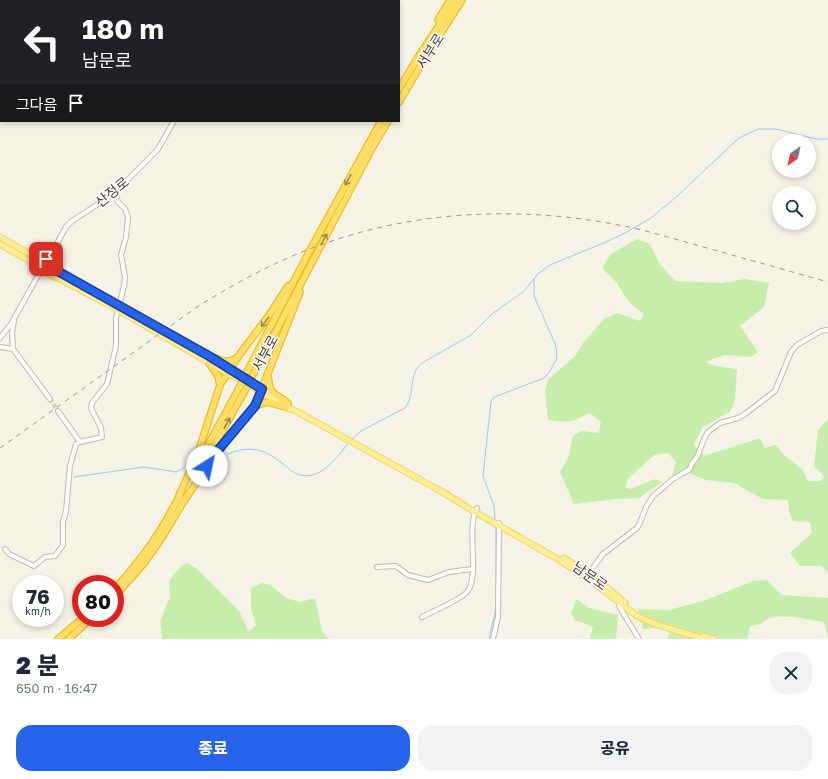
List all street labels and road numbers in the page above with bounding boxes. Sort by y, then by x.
street label: 서부로 [412,30,447,72]
street label: 산정로 [91,173,132,210]
street label: 서부로 [248,332,281,374]
street label: 남문로 [570,558,611,594]

